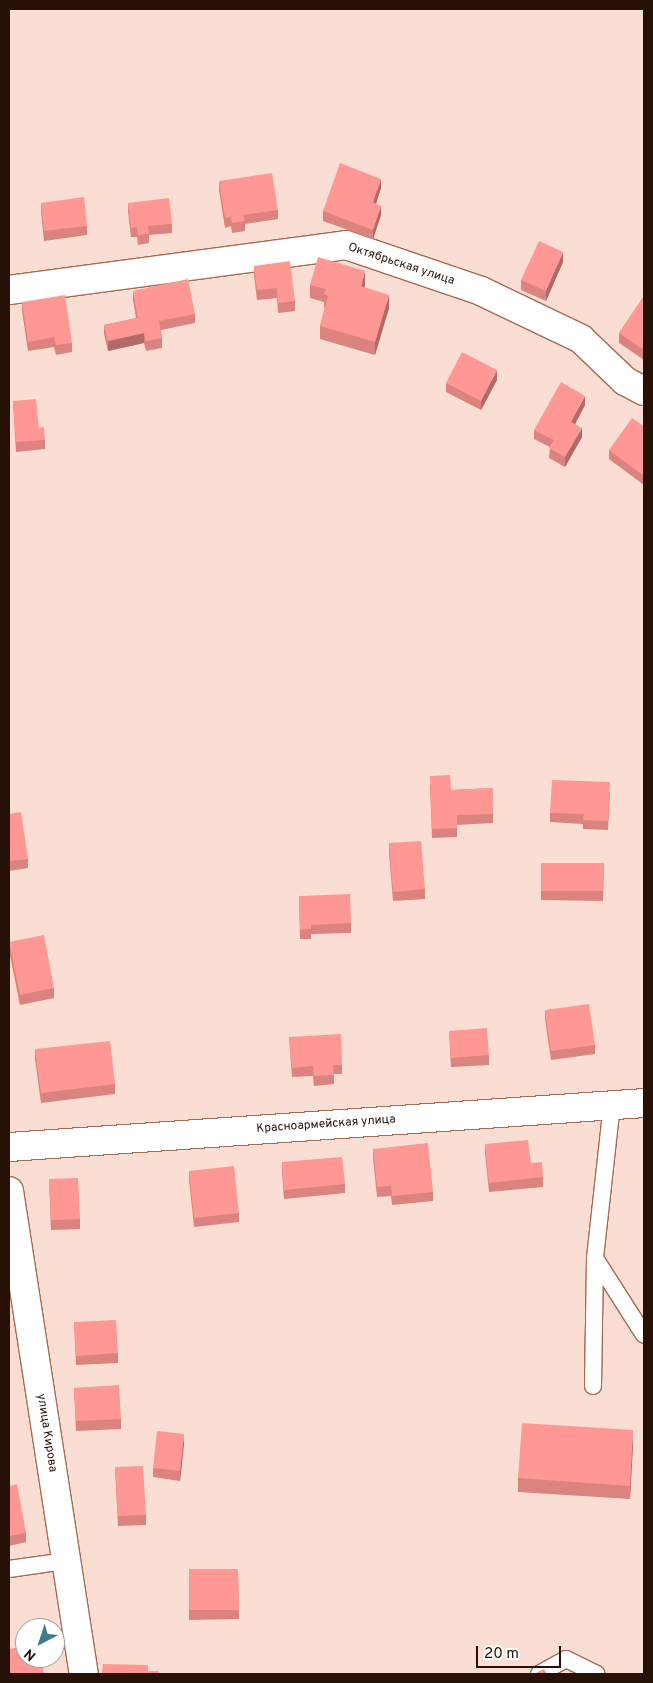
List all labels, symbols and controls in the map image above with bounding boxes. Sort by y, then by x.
street label: Октябрьская улица [346,241,456,289]
street label: Красноармейская улица [256,1113,396,1137]
street label: улица Кирова [33,1393,59,1473]
north arrow [15,1618,65,1668]
scale bar [478,1636,563,1668]
text: N [21,1644,40,1664]
text: 20 m [484,1645,519,1664]

